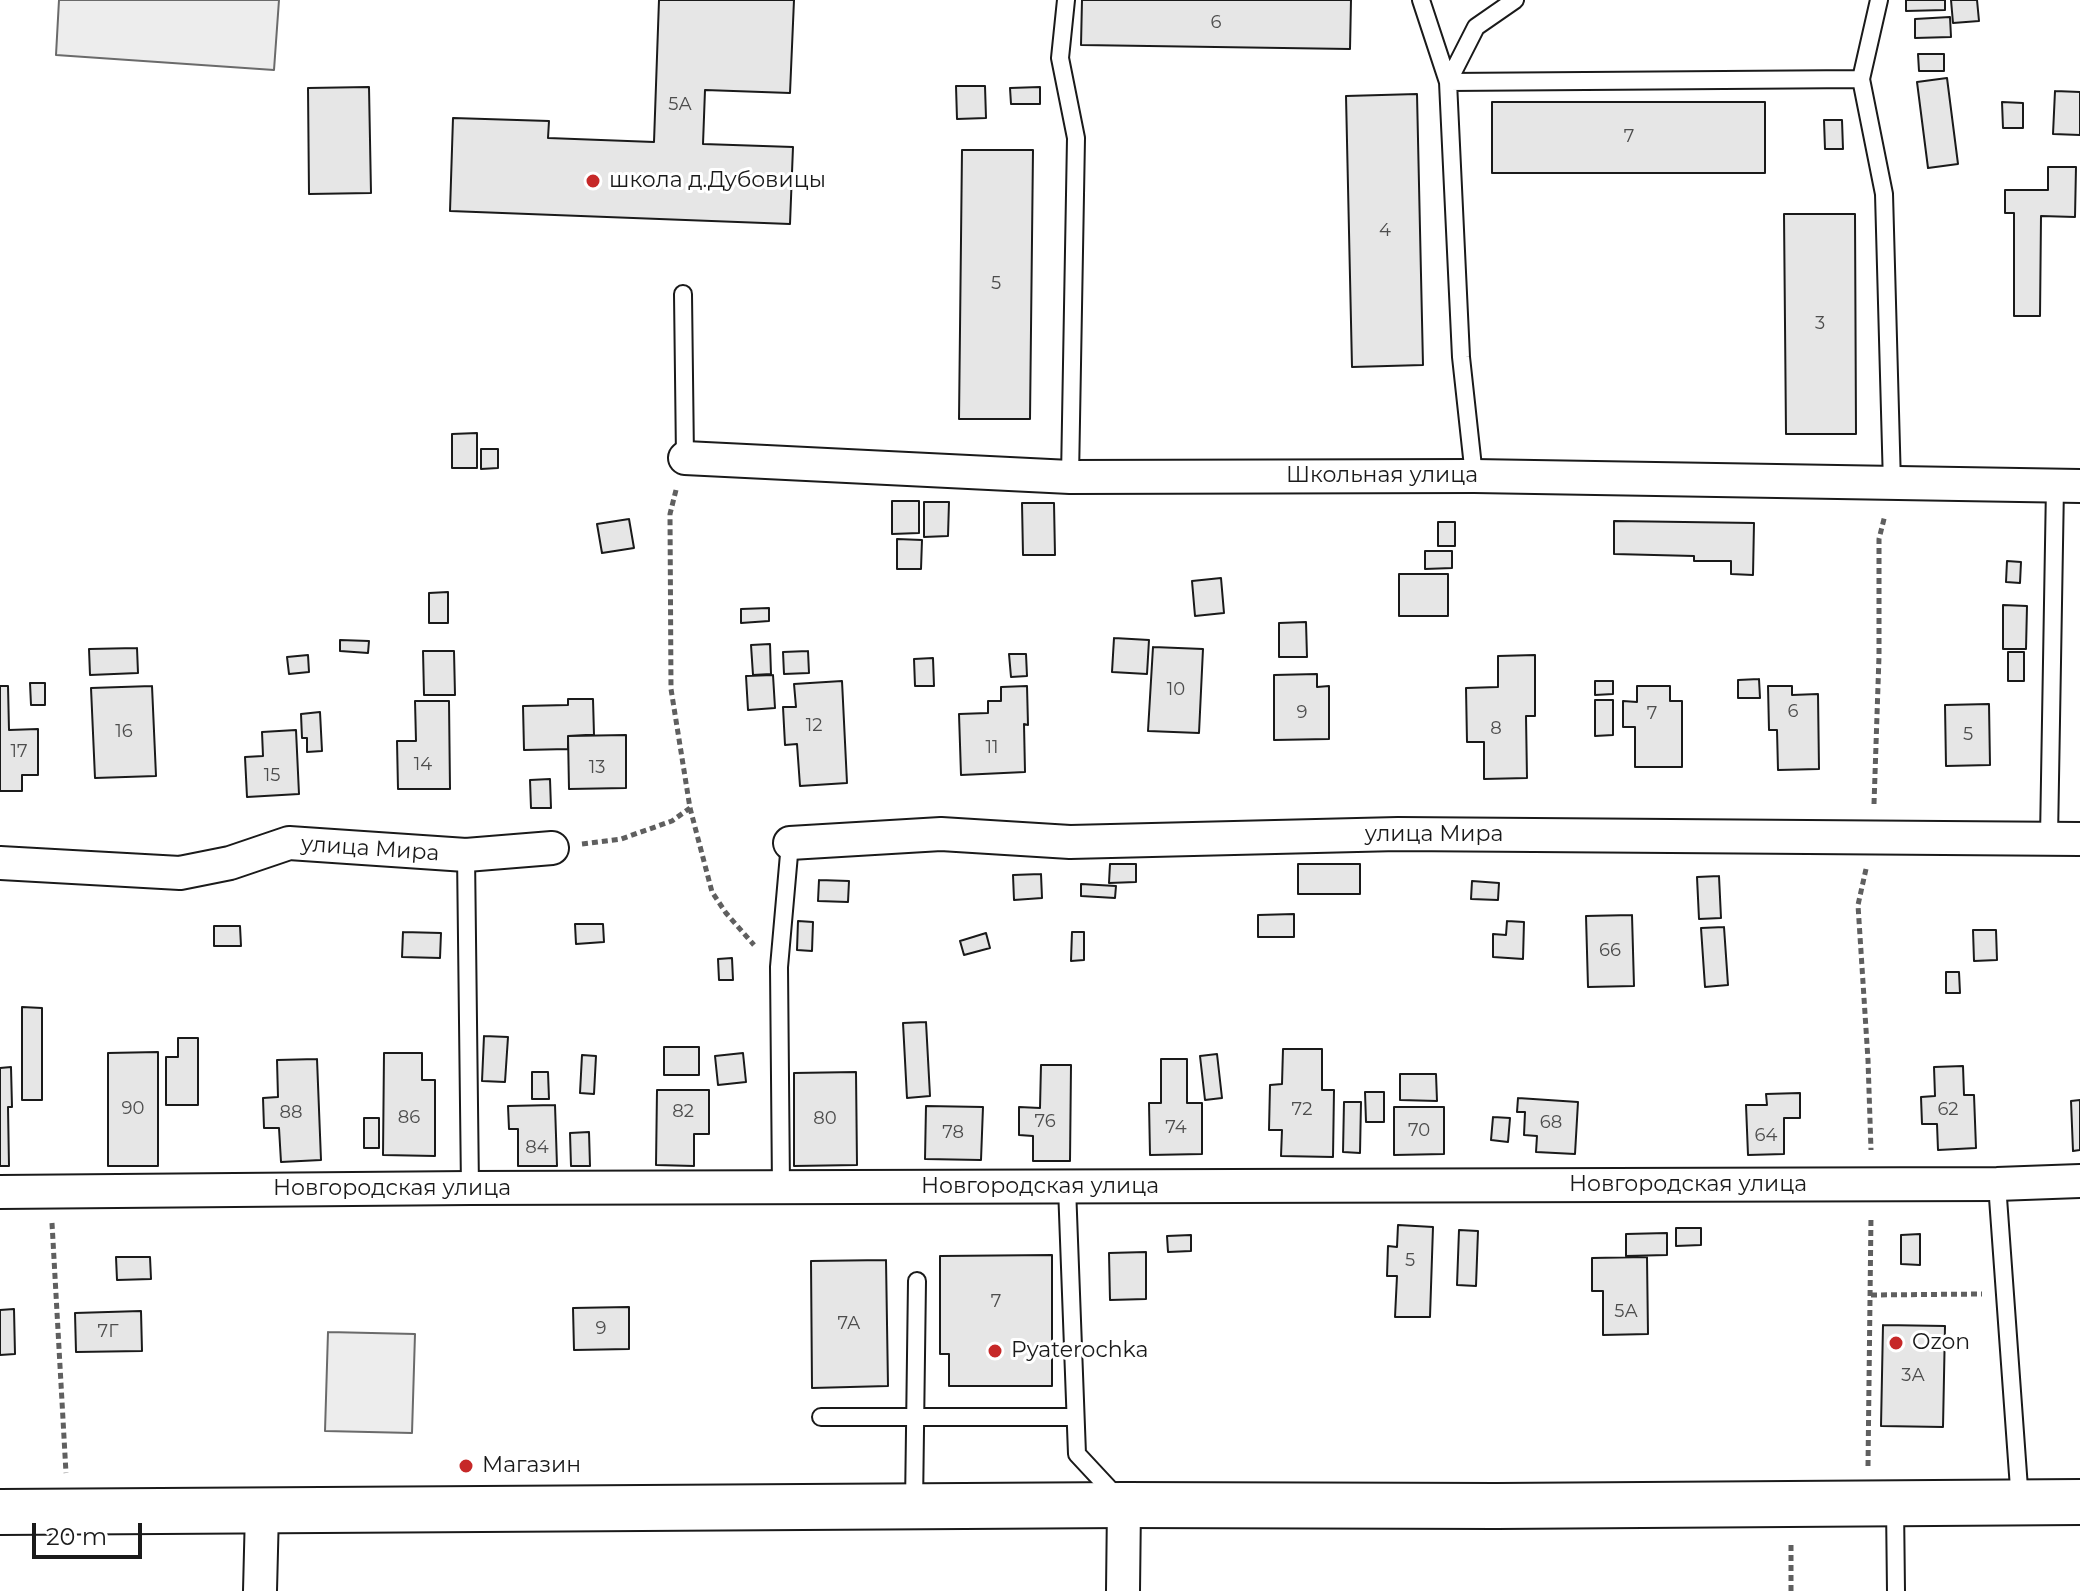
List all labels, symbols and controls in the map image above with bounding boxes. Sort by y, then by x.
house number: 6 [1211,12,1221,34]
house number: 5А [668,94,692,116]
house number: 7 [1624,126,1634,148]
place label: школа д.Дубовицы [609,168,826,194]
marker: школа д.Дубовицы [584,172,602,190]
house number: 4 [1379,220,1391,242]
house number: 5 [991,273,1001,295]
house number: 3 [1815,313,1825,335]
street label: Школьная улица [1286,463,1478,489]
house number: 10 [1167,679,1185,701]
house number: 6 [1788,701,1798,723]
house number: 9 [1297,702,1307,724]
house number: 7 [1647,703,1657,725]
house number: 12 [806,715,822,737]
house number: 8 [1490,718,1502,740]
house number: 16 [115,721,133,743]
house number: 5 [1963,724,1973,746]
house number: 11 [986,737,998,759]
house number: 17 [10,741,28,763]
house number: 14 [414,754,432,776]
house number: 13 [589,757,605,779]
house number: 15 [264,765,280,787]
street label: улица Мира [1365,822,1503,848]
street label: улица Мира [300,831,440,867]
house number: 66 [1599,940,1621,962]
house number: 90 [122,1098,144,1120]
house number: 72 [1292,1099,1312,1121]
house number: 62 [1937,1099,1959,1121]
house number: 82 [672,1101,694,1123]
house number: 88 [280,1102,302,1124]
house number: 86 [398,1107,420,1129]
house number: 80 [813,1108,837,1130]
house number: 76 [1034,1111,1056,1133]
house number: 68 [1540,1112,1562,1134]
house number: 74 [1165,1117,1187,1139]
house number: 70 [1408,1120,1430,1142]
house number: 78 [942,1122,964,1144]
house number: 64 [1755,1125,1777,1147]
house number: 84 [525,1137,549,1159]
street label: Новгородская улица [1569,1172,1807,1198]
street label: Новгородская улица [921,1174,1159,1200]
street label: Новгородская улица [273,1176,511,1202]
house number: 5 [1405,1250,1415,1272]
house number: 7 [991,1291,1001,1313]
house number: 5А [1614,1301,1638,1323]
house number: 7А [838,1313,860,1335]
house number: 9 [596,1318,606,1340]
house number: 7Г [98,1321,118,1343]
place label: Ozon [1912,1330,1970,1356]
marker: Ozon [1887,1334,1905,1352]
place label: Pyaterochka [1011,1338,1148,1364]
marker: Pyaterochka [986,1342,1004,1360]
house number: 3А [1901,1365,1925,1387]
place label: Магазин [482,1453,581,1479]
marker: Магазин [457,1457,475,1475]
scale bar [36,1507,146,1557]
text: 20 m [46,1522,107,1551]

